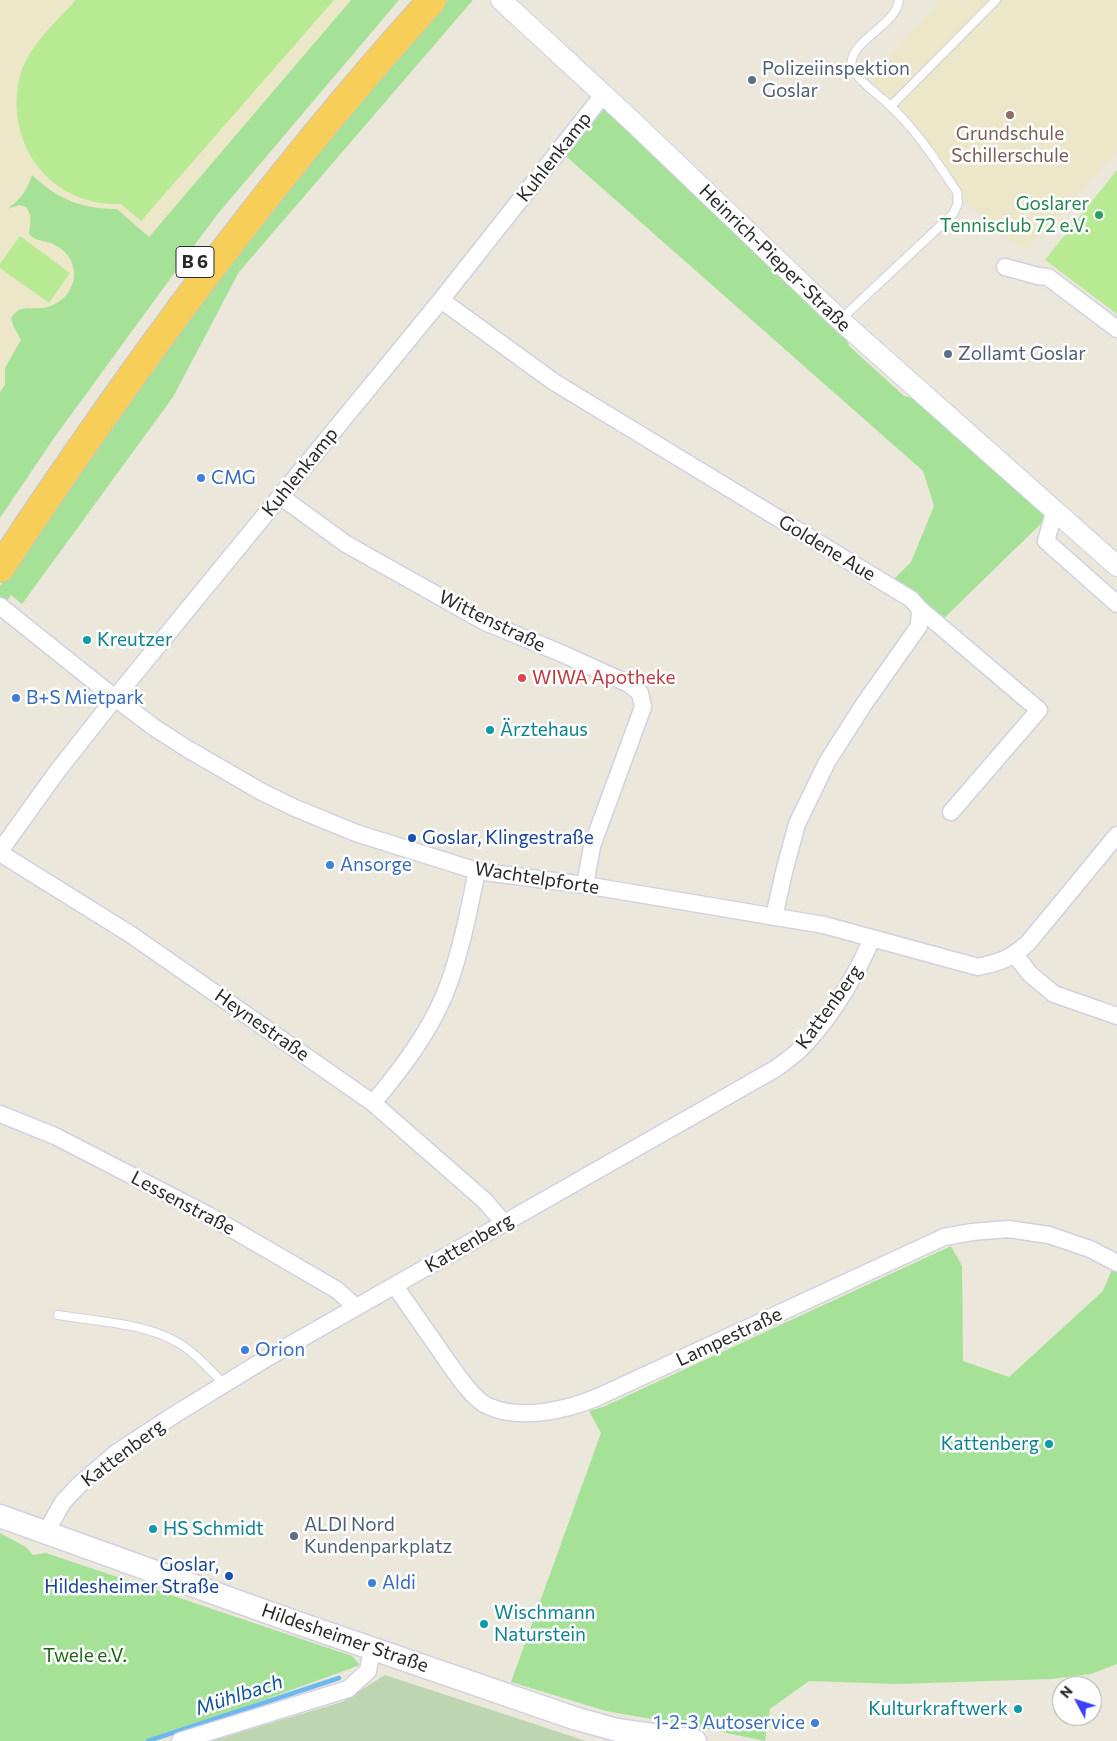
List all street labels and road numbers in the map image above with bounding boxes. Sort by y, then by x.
street label: Kuhlenkamp [512,108,596,206]
street label: Heinrich-Pieper-Straße [694,180,856,336]
road number: B 6 [176,246,214,278]
street label: Kuhlenkamp [257,423,343,521]
street label: Goldene Aue [774,510,880,586]
street label: Wittenstraße [435,585,549,657]
street label: Wachtelpforte [473,857,601,899]
street label: Kattenberg [791,961,867,1053]
street label: Heynestraße [210,984,314,1066]
street label: Lessenstraße [127,1166,239,1240]
street label: Kattenberg [421,1209,517,1277]
street label: Lampestraße [673,1303,785,1371]
street label: Kattenberg [77,1414,169,1492]
street label: Hildesheimer Straße [259,1599,431,1677]

